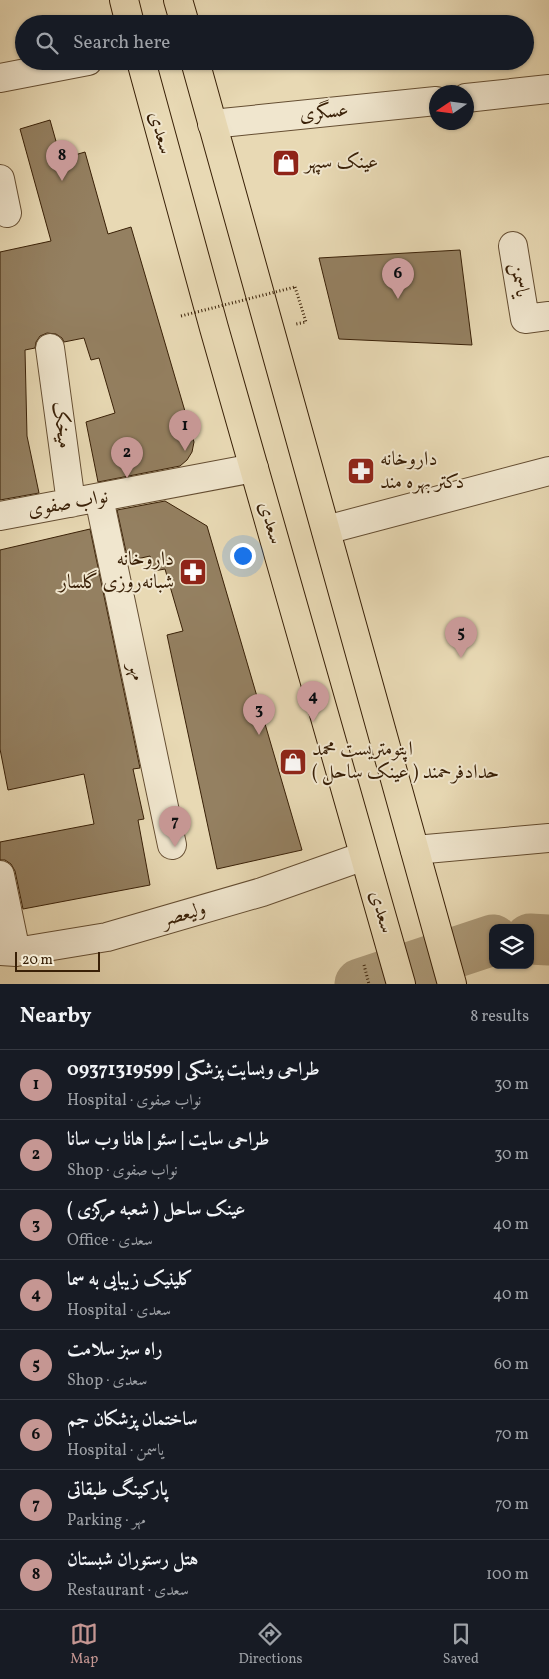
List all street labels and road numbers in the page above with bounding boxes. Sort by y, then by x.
street label: عسگری [298,96,350,130]
street label: سعدی [141,108,179,158]
street label: یاسمن [502,261,536,300]
street label: میخک [44,400,78,450]
street label: نواب صفوی [26,483,111,525]
street label: سعدی [251,498,289,548]
street label: مهر [120,659,152,684]
street label: سعدی [362,887,400,937]
street label: ولیعصر [157,895,209,935]

